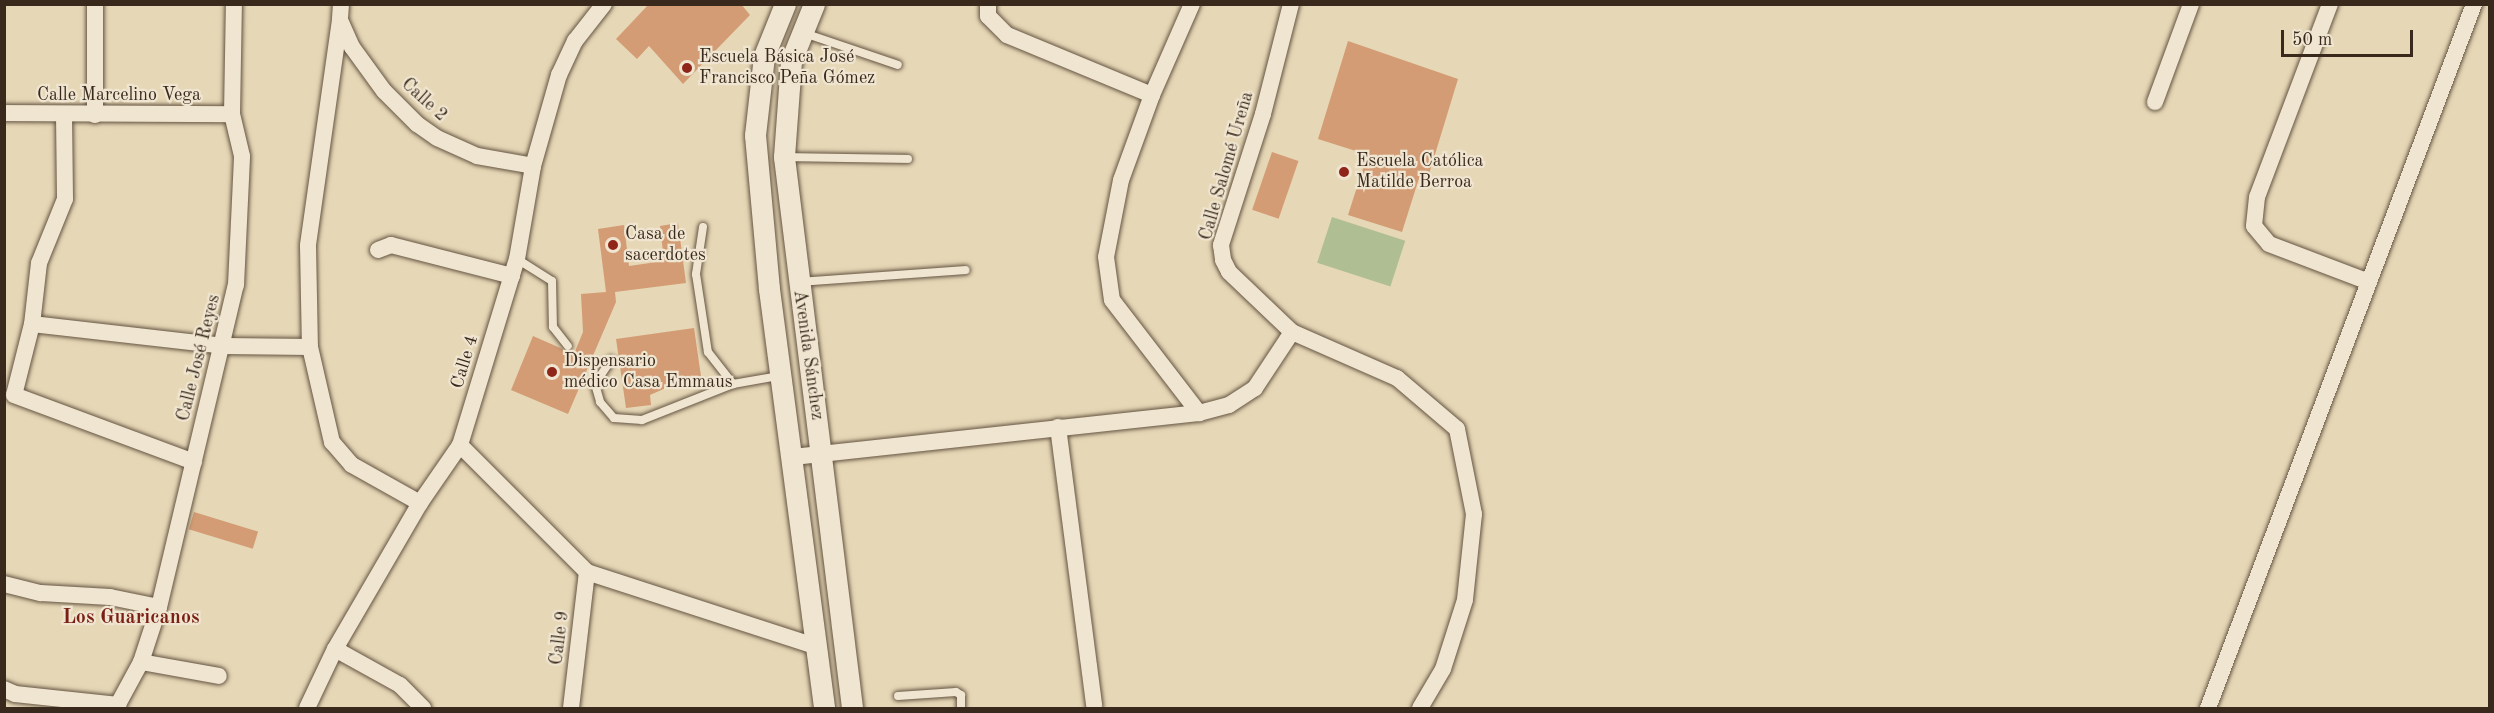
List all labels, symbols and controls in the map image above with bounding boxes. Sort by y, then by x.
scale bar [2284,18,2416,56]
text: 50 m [2292,31,2332,49]
place label: Escuela Básica José Francisco Peña Gómez [699,47,875,90]
marker: Escuela Básica José Francisco Peña Gómez [680,61,694,75]
street label: Calle 2 [397,74,451,126]
street label: Calle Marcelino Vega [37,84,201,106]
street label: Calle Salomé Ureña [1195,89,1259,243]
place label: Escuela Católica Matilde Berroa [1356,151,1483,194]
marker: Escuela Católica Matilde Berroa [1337,165,1351,179]
place label: Casa de sacerdotes [625,224,706,266]
marker: Casa de sacerdotes [606,238,620,252]
street label: Avenida Sánchez [788,289,828,421]
street label: Calle José Reyes [173,292,225,424]
street label: Calle 4 [447,333,483,391]
place label: Dispensario médico Casa Emmaus [564,351,733,394]
marker: Dispensario médico Casa Emmaus [545,365,559,379]
district label: Los Guaricanos [62,606,200,630]
street label: Calle 9 [546,610,574,666]

